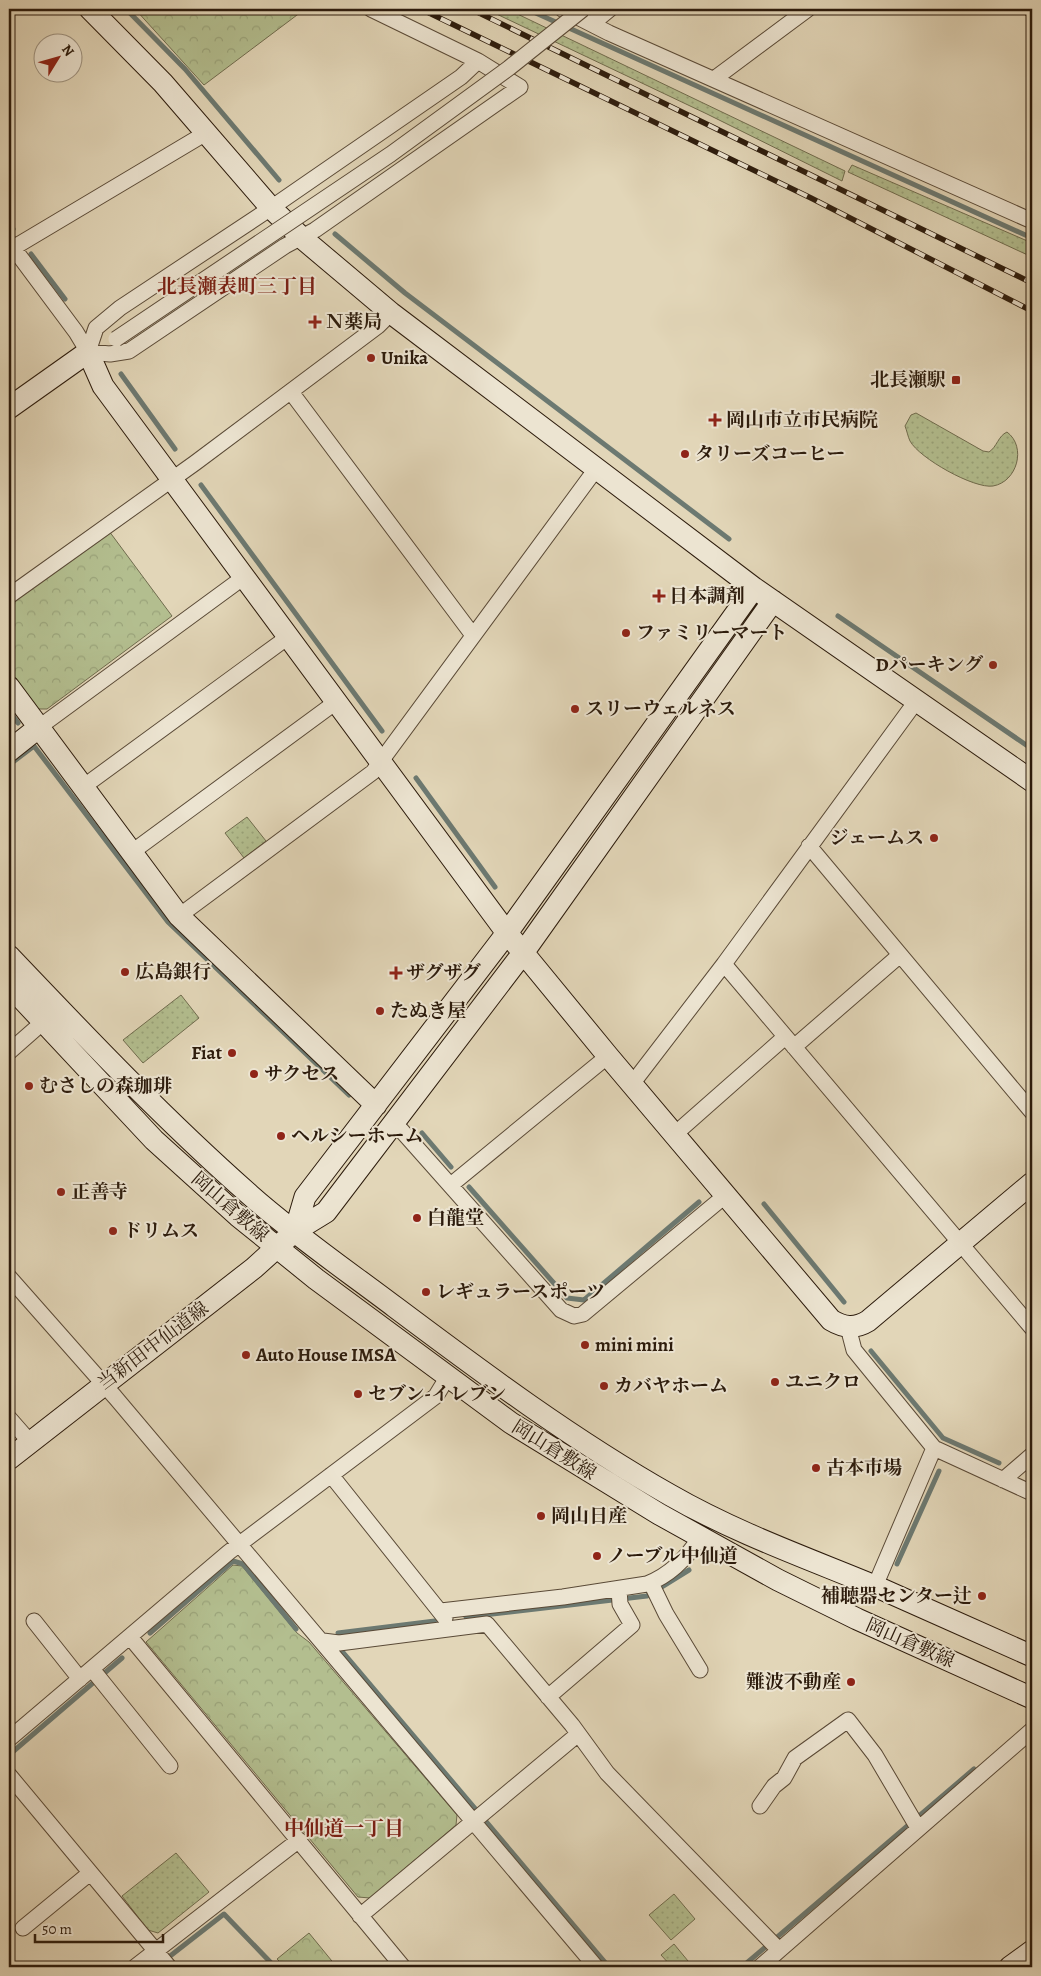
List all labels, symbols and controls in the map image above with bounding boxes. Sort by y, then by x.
north arrow [32,32,82,82]
text: N [57,41,79,60]
district label: 北長瀬表町三丁目 [157,273,317,300]
place label: Ｎ薬局 [325,309,382,335]
marker: Ｎ薬局 [309,316,321,328]
place label: Unika [381,345,429,371]
marker: Unika [365,352,377,364]
place label: 北長瀬駅 [870,367,946,393]
marker: 北長瀬駅 [950,374,962,386]
place label: 岡山市立市民病院 [726,407,878,433]
marker: 岡山市立市民病院 [708,413,722,427]
place label: タリーズコーヒー [695,441,845,467]
marker: タリーズコーヒー [679,448,691,460]
place label: 日本調剤 [669,583,745,609]
marker: 日本調剤 [653,590,665,602]
place label: ファミリーマート [636,620,788,646]
marker: ファミリーマート [620,627,632,639]
place label: Dパーキング [875,652,984,678]
marker: Dパーキング [987,659,999,671]
place label: スリーウェルネス [585,696,736,722]
marker: スリーウェルネス [569,703,581,715]
place label: ジェームス [829,825,924,851]
marker: ジェームス [928,832,940,844]
place label: 広島銀行 [135,959,211,985]
place label: ザグザグ [406,960,481,986]
marker: 広島銀行 [119,966,131,978]
marker: ザグザグ [390,967,402,979]
place label: たぬき屋 [390,998,466,1024]
marker: たぬき屋 [374,1005,386,1017]
place label: Fiat [191,1040,223,1066]
marker: Fiat [226,1047,238,1059]
place label: サクセス [264,1061,339,1087]
marker: サクセス [248,1068,260,1080]
place label: むさしの森珈琲 [39,1073,172,1099]
marker: むさしの森珈琲 [23,1080,35,1092]
place label: ヘルシーホーム [291,1123,424,1149]
marker: ヘルシーホーム [275,1130,287,1142]
street label: 岡山倉敷線 [186,1166,274,1248]
place label: 正善寺 [71,1179,128,1205]
marker: 正善寺 [55,1186,67,1198]
place label: 白龍堂 [427,1205,484,1231]
marker: 白龍堂 [411,1212,423,1224]
place label: ドリムス [123,1218,199,1244]
marker: ドリムス [107,1225,119,1237]
place label: レギュラースポーツ [436,1279,605,1305]
marker: レギュラースポーツ [420,1286,432,1298]
street label: 当新田中仙道線 [92,1296,214,1396]
place label: mini mini [595,1332,674,1358]
marker: mini mini [579,1339,591,1351]
place label: Auto House IMSA [255,1342,397,1368]
marker: Auto House IMSA [240,1349,252,1361]
place label: ユニクロ [785,1369,861,1395]
place label: カバヤホーム [614,1373,728,1399]
marker: ユニクロ [769,1376,781,1388]
marker: カバヤホーム [598,1380,610,1392]
place label: セブン-イレブン [368,1381,506,1407]
marker: セブン-イレブン [352,1388,364,1400]
street label: 岡山倉敷線 [507,1414,601,1486]
place label: 古本市場 [826,1455,902,1481]
marker: 古本市場 [810,1462,822,1474]
place label: 岡山日産 [551,1503,627,1529]
marker: 岡山日産 [535,1510,547,1522]
place label: ノーブル中仙道 [607,1543,738,1569]
marker: ノーブル中仙道 [591,1550,603,1562]
place label: 補聴器センター辻 [821,1583,972,1609]
marker: 補聴器センター辻 [976,1590,988,1602]
street label: 岡山倉敷線 [861,1612,959,1674]
place label: 難波不動産 [746,1669,841,1695]
marker: 難波不動産 [845,1676,857,1688]
district label: 中仙道一丁目 [284,1815,404,1842]
scale bar [35,1911,162,1943]
text: 50 m [42,1919,72,1939]

